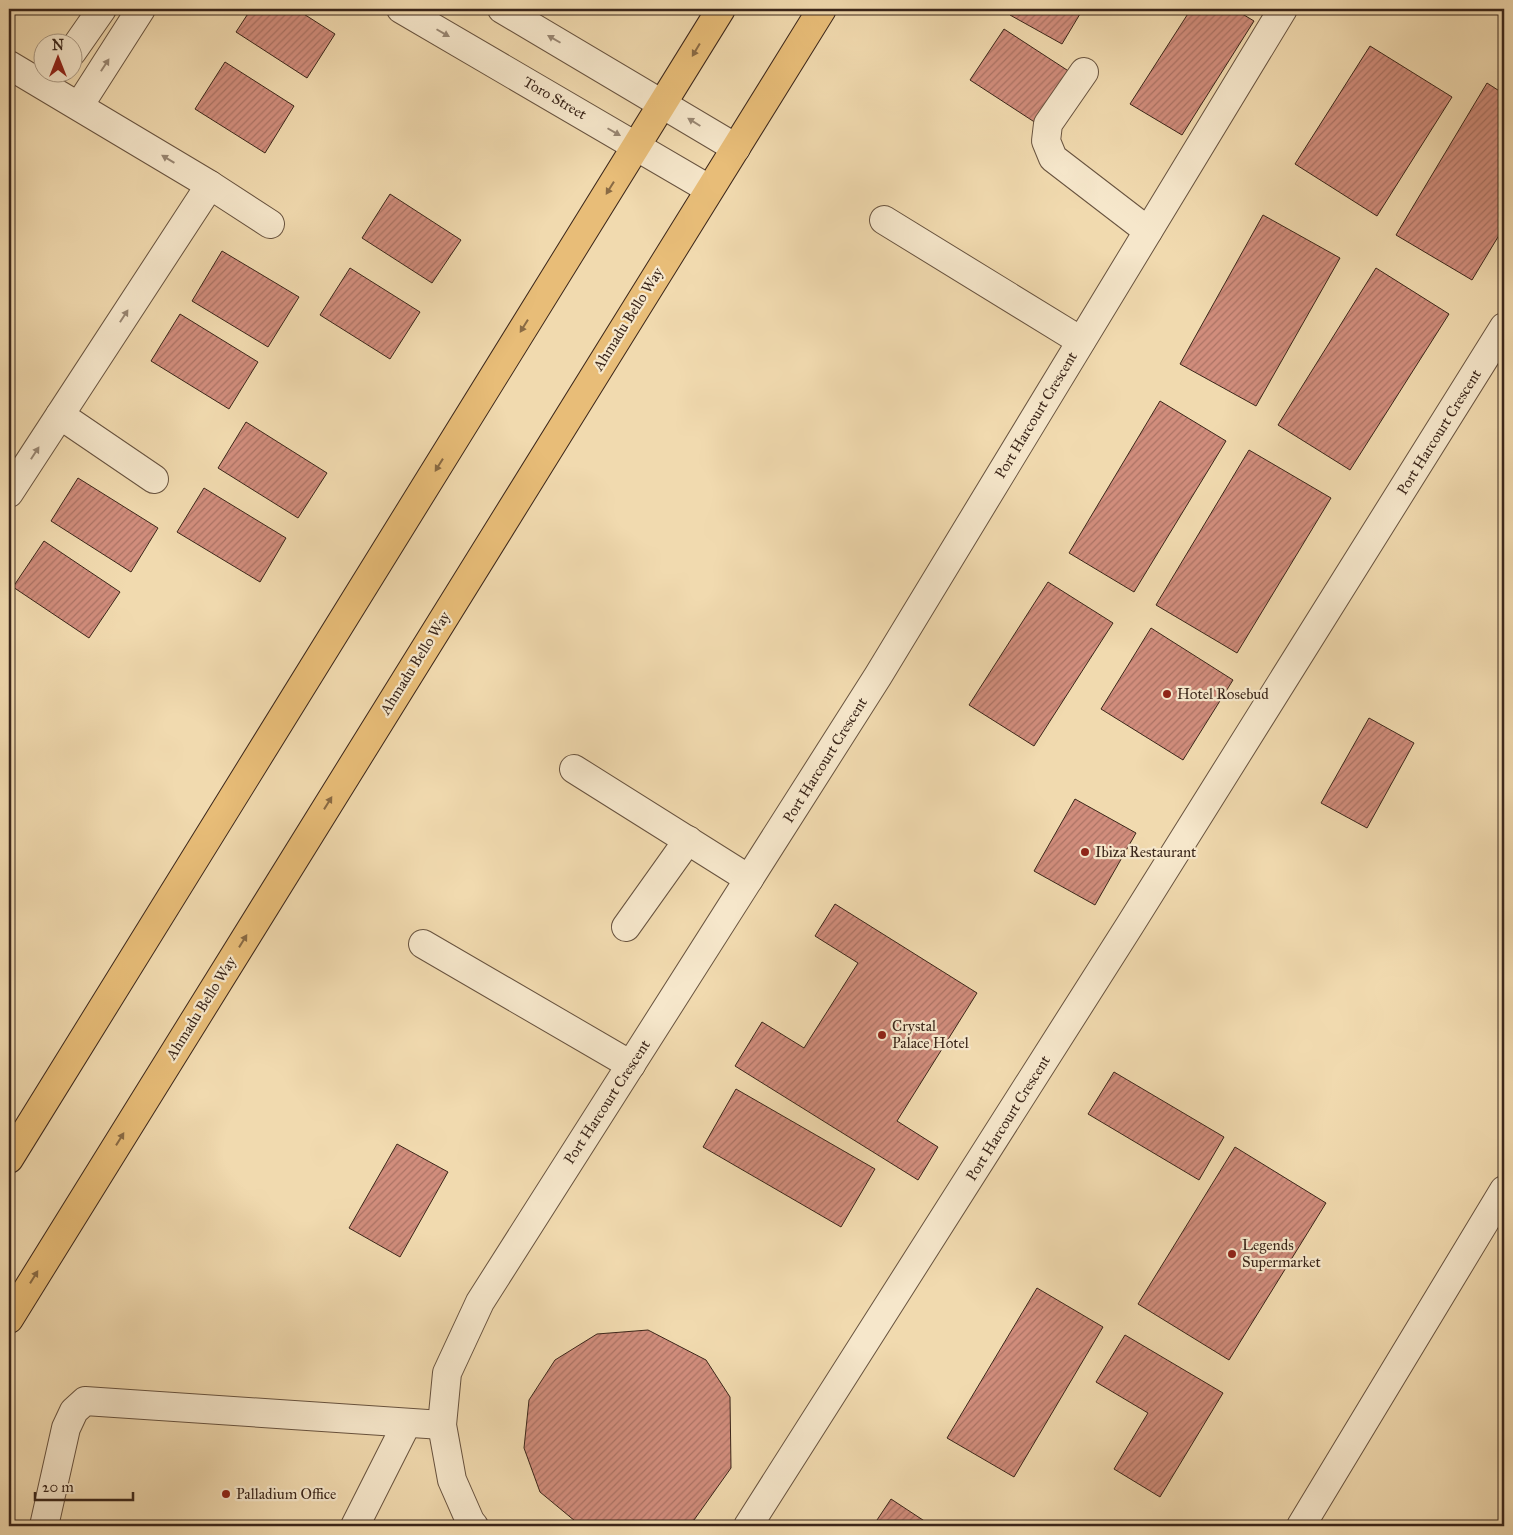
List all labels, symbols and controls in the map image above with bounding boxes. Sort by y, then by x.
one-way arrow [435,29,450,37]
north arrow [32,32,82,82]
one-way arrow [548,35,561,44]
text: N [52,37,64,54]
one-way arrow [691,44,700,57]
one-way arrow [101,58,110,71]
street label: Toro Street [520,73,591,124]
one-way arrow [688,117,701,127]
one-way arrow [607,127,621,136]
one-way arrow [161,155,174,164]
one-way arrow [605,182,615,195]
street label: Ahmadu Bello Way [589,263,667,375]
one-way arrow [119,310,129,323]
one-way arrow [520,320,529,333]
street label: Port Harcourt Crescent [991,348,1081,482]
street label: Port Harcourt Crescent [1393,365,1485,498]
one-way arrow [31,446,40,459]
one-way arrow [434,458,443,471]
street label: Ahmadu Bello Way [376,607,454,719]
place label: Hotel Rosebud [1177,685,1269,703]
marker: Hotel Rosebud [1161,688,1173,700]
street label: Port Harcourt Crescent [779,693,871,826]
one-way arrow [324,797,333,810]
place label: Ibiza Restaurant [1095,843,1197,861]
marker: Ibiza Restaurant [1079,846,1091,858]
one-way arrow [238,935,247,948]
street label: Ahmadu Bello Way [162,952,240,1064]
place label: Crystal Palace Hotel [892,1017,970,1052]
marker: Crystal Palace Hotel [876,1029,888,1041]
street label: Port Harcourt Crescent [560,1036,654,1167]
street label: Port Harcourt Crescent [962,1051,1054,1184]
one-way arrow [115,1132,125,1146]
place label: Legends Supermarket [1242,1236,1322,1271]
marker: Legends Supermarket [1226,1248,1238,1260]
one-way arrow [30,1271,39,1284]
scale bar [35,1470,132,1502]
text: 20 m [42,1478,74,1496]
place label: Palladium Office [236,1485,336,1503]
marker: Palladium Office [220,1488,232,1500]

